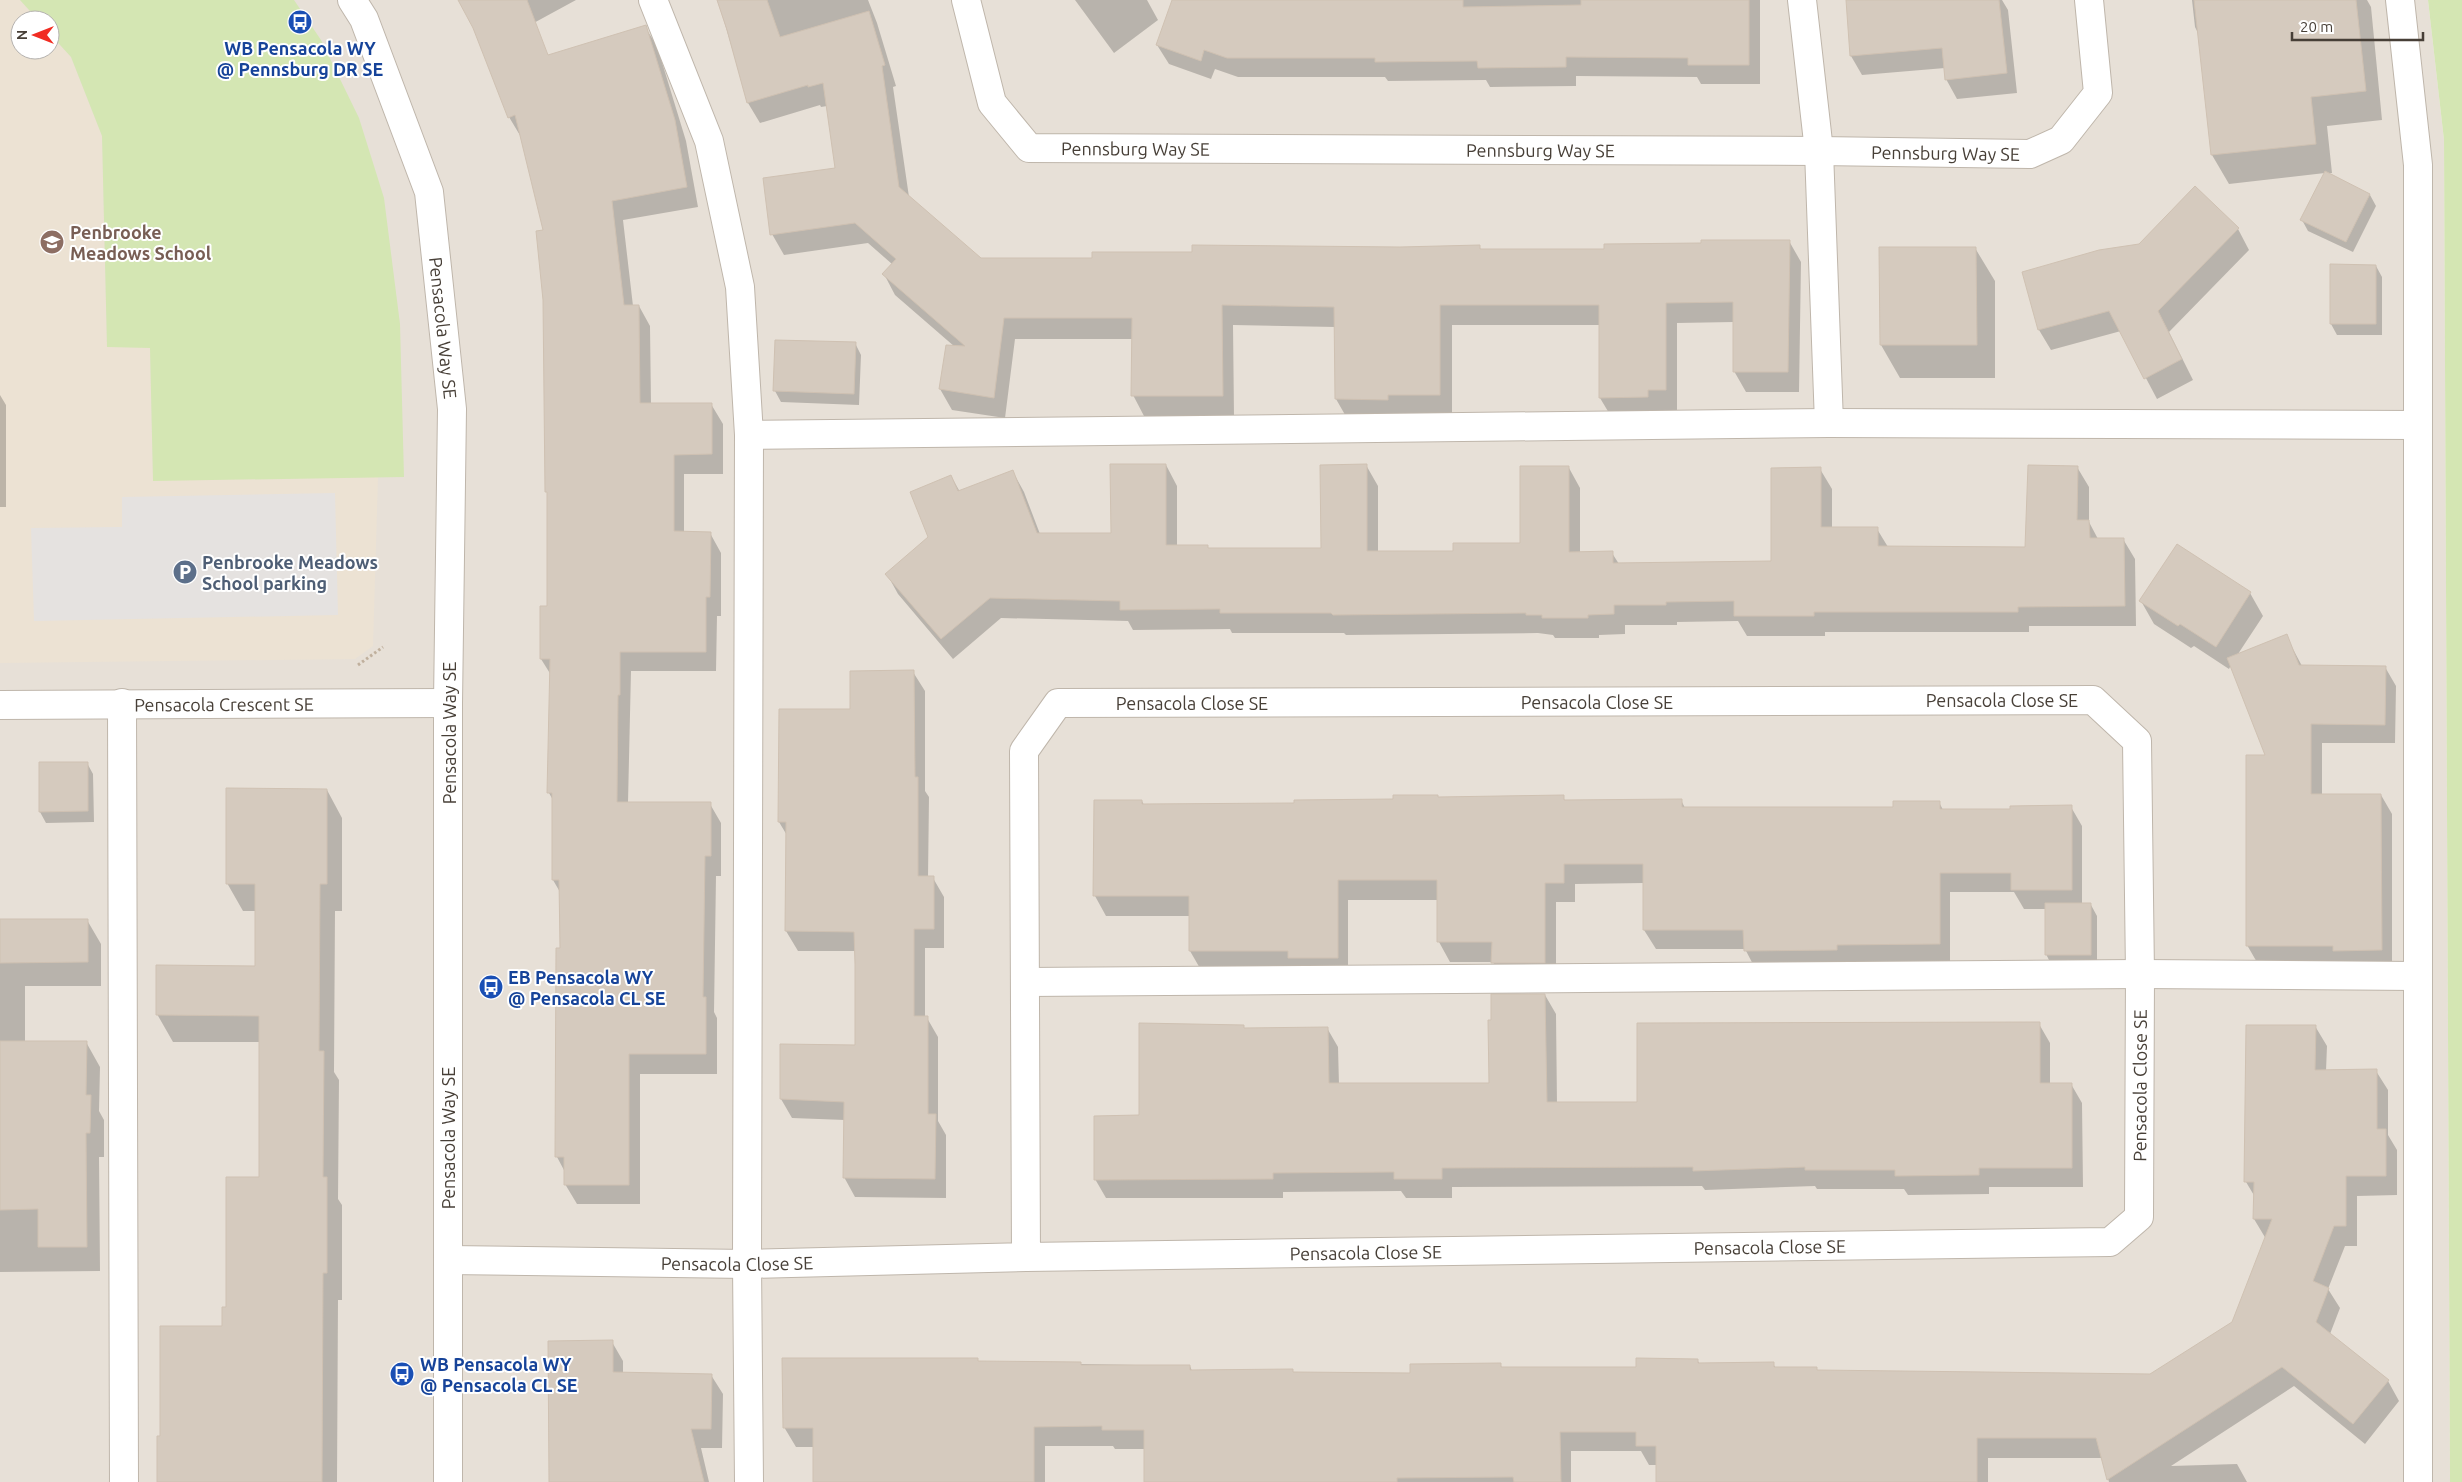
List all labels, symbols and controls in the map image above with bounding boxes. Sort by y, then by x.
bus stop icon: WB Pensacola WY @ Pennsburg DR SE [287,9,313,35]
north arrow [10,10,60,60]
scale bar [2292,10,2423,42]
text: 20 m [2300,18,2333,35]
text: N [14,30,30,40]
place label: WB Pensacola WY @ Pennsburg DR SE [217,38,383,79]
street label: Pennsburg Way SE [1061,138,1210,159]
street label: Pennsburg Way SE [1466,140,1615,160]
street label: Pennsburg Way SE [1871,142,2020,164]
place label: Penbrooke Meadows School [70,222,212,263]
school or university icon: Penbrooke Meadows School [39,229,65,255]
street label: Pensacola Way SE [426,256,461,400]
place label: Penbrooke Meadows School parking [202,552,378,593]
parking icon: Penbrooke Meadows School parking [172,559,198,585]
street label: Pensacola Way SE [439,662,459,804]
street label: Pensacola Close SE [1926,690,2078,710]
street label: Pensacola Close SE [1521,692,1673,712]
street label: Pensacola Close SE [1116,693,1268,713]
street label: Pensacola Crescent SE [134,694,314,714]
place label: EB Pensacola WY @ Pensacola CL SE [508,967,666,1008]
bus stop icon: EB Pensacola WY @ Pensacola CL SE [478,974,504,1000]
street label: Pensacola Close SE [2129,1009,2150,1162]
street label: Pensacola Way SE [438,1067,458,1209]
street label: Pensacola Close SE [1693,1236,1846,1258]
street label: Pensacola Close SE [1290,1241,1442,1263]
street label: Pensacola Close SE [661,1252,813,1274]
place label: WB Pensacola WY @ Pensacola CL SE [420,1354,578,1395]
bus stop icon: WB Pensacola WY @ Pensacola CL SE [389,1361,415,1387]

